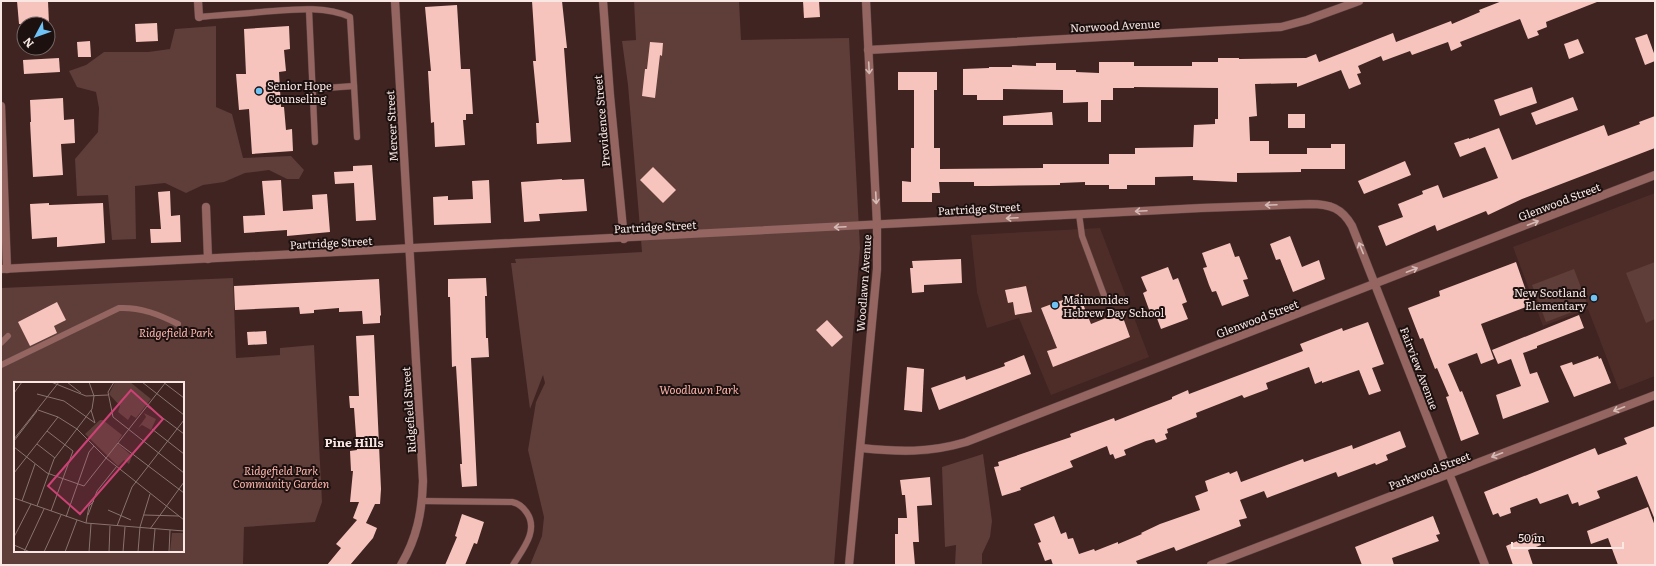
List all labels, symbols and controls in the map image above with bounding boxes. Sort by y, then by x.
street label: Norwood Avenue [1070,15,1161,35]
north arrow [16,16,56,56]
text: N [19,34,37,52]
one-way arrow [866,61,873,74]
street label: Providence Street [589,74,613,168]
place label: Senior Hope Counseling [267,77,332,106]
marker: Senior Hope Counseling [254,86,264,96]
street label: Mercer Street [381,89,401,162]
street label: Glenwood Street [1516,178,1603,224]
one-way arrow [872,191,880,204]
street label: Partridge Street [937,198,1021,218]
one-way arrow [1265,201,1278,209]
one-way arrow [1135,207,1148,215]
one-way arrow [1006,214,1019,221]
street label: Partridge Street [613,216,697,236]
one-way arrow [1527,218,1539,226]
one-way arrow [834,223,847,230]
street label: Partridge Street [289,232,373,252]
street label: Woodlawn Avenue [852,234,874,332]
one-way arrow [1357,243,1365,255]
one-way arrow [1406,266,1418,274]
place label: New Scotland Elementary [1514,284,1587,313]
place label: Maimonides Hebrew Day School [1063,291,1165,320]
marker: New Scotland Elementary [1589,293,1599,303]
street label: Glenwood Street [1214,295,1301,341]
marker: Maimonides Hebrew Day School [1050,300,1060,310]
park label: Ridgefield Park [139,324,213,340]
street label: Fairview Avenue [1397,324,1443,412]
street label: Ridgefield Street [397,366,419,454]
park label: Woodlawn Park [659,381,739,397]
inset map [14,382,184,552]
one-way arrow [1613,405,1625,413]
district label: Pine Hills [325,433,383,451]
street label: Parkwood Street [1386,447,1473,493]
one-way arrow [1492,452,1504,460]
park label: Ridgefield Park Community Garden [233,462,330,491]
scale bar [1512,524,1623,550]
text: 50 m [1518,528,1545,546]

